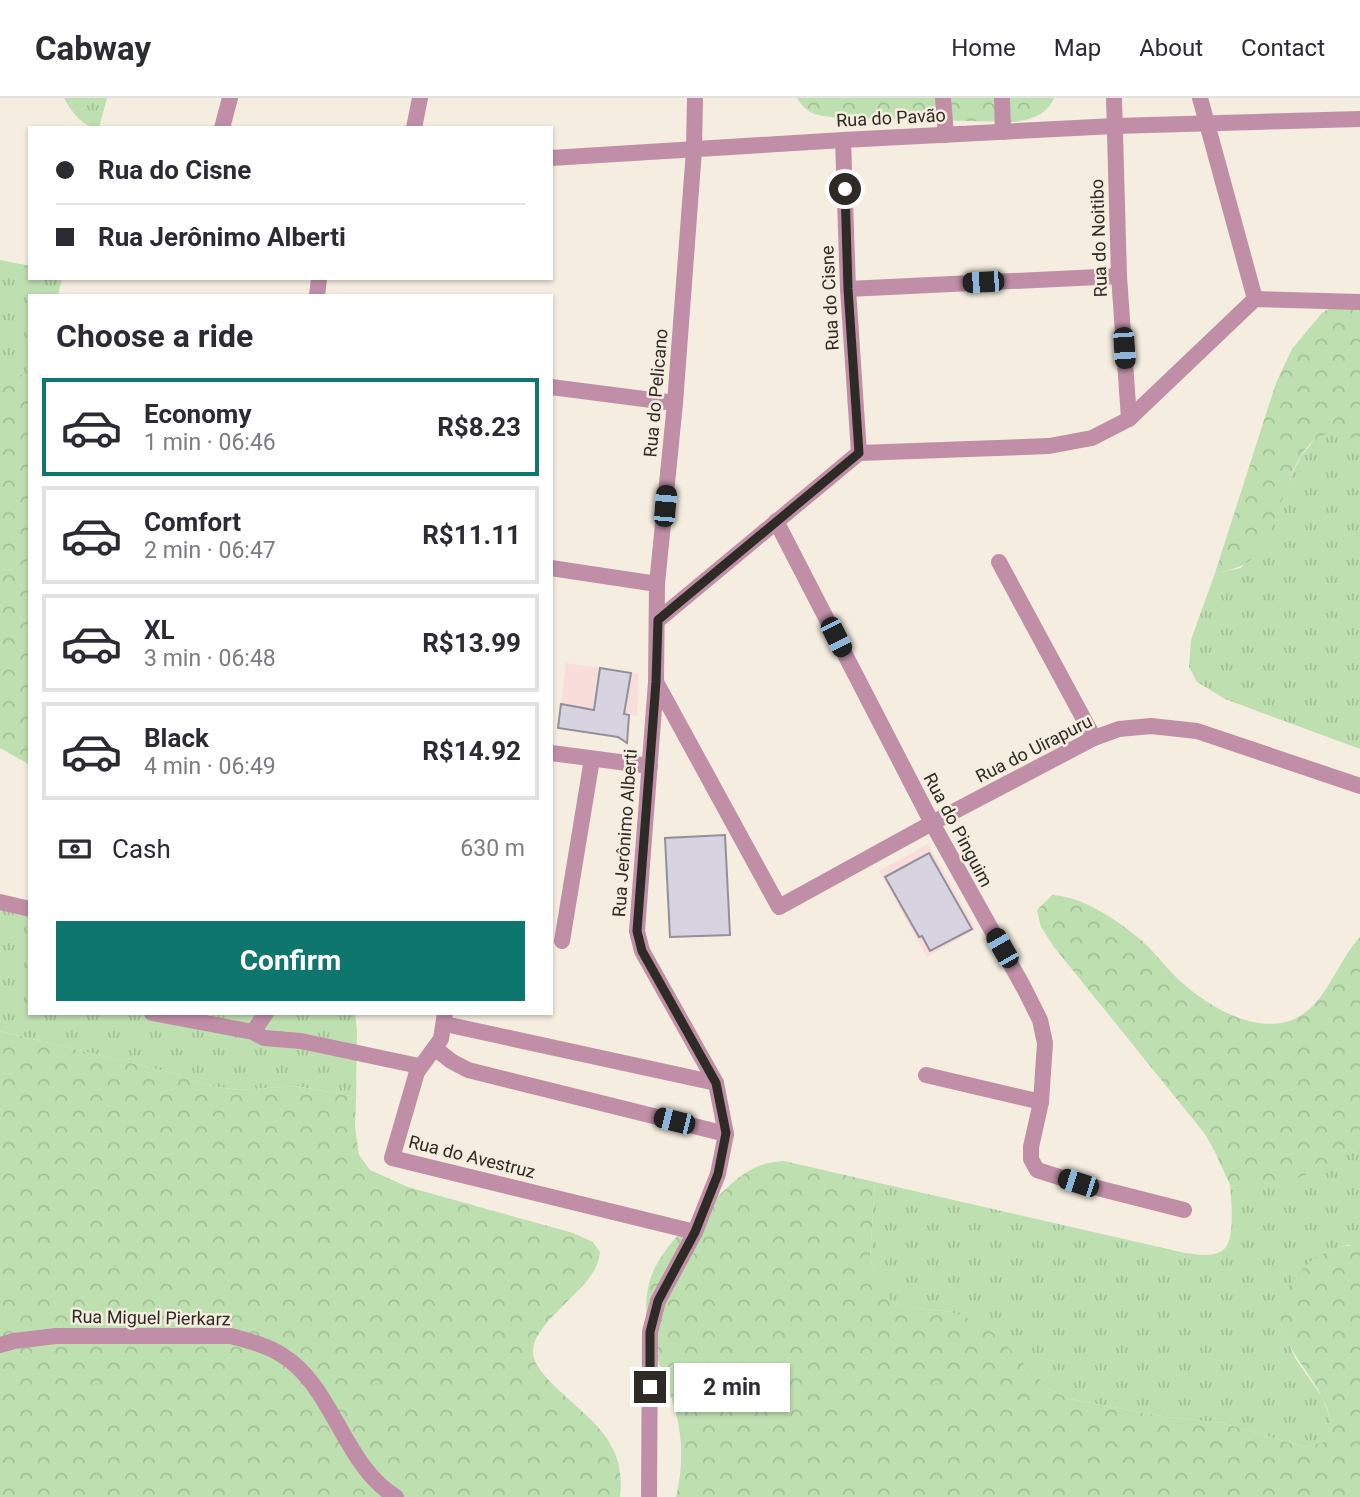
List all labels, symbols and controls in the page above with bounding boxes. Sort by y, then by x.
text: Cabway [35,29,151,68]
text: Home [951,34,1016,62]
text: Map [1054,34,1101,62]
text: About [1139,34,1203,62]
text: Contact [1241,34,1325,62]
street label: Rua do Pavão [836,104,946,131]
text: Rua do Cisne [98,155,251,185]
route start [829,173,861,205]
street label: Rua do Noitibo [1086,179,1111,297]
text: Rua Jerônimo Alberti [98,222,346,252]
street label: Rua do Cisne [816,245,843,351]
car [962,270,1005,294]
text: Choose a ride [56,317,253,355]
car [1113,326,1136,370]
street label: Rua do Pelicano [639,328,672,458]
icon: car [60,396,123,459]
text: Economy [144,399,251,429]
text: R$8.23 [437,412,521,442]
text: 1 min · 06:46 [144,429,276,456]
car [653,484,678,528]
icon: car [60,504,123,567]
text: Comfort [144,507,241,537]
text: R$11.11 [422,520,521,550]
text: 2 min · 06:47 [144,537,276,564]
icon: car [60,612,123,675]
car [818,614,855,660]
text: XL [144,615,175,645]
text: R$13.99 [422,628,521,658]
text: 3 min · 06:48 [144,645,276,672]
street label: Rua do Uirapuru [972,710,1095,787]
icon: car [60,720,123,783]
text: Black [144,723,209,753]
text: R$14.92 [422,736,521,766]
street label: Rua Jerônimo Alberti [608,748,641,918]
text: 4 min · 06:49 [144,753,276,780]
street label: Rua do Pinguim [920,769,997,890]
icon: cash [56,830,94,868]
text: Cash [112,834,171,864]
text: 630 m [460,835,525,862]
button: Confirm [56,921,525,1001]
car [983,925,1022,971]
car [652,1106,697,1136]
street label: Rua do Avestruz [407,1131,538,1182]
car [1055,1167,1102,1199]
street label: Rua Miguel Pierkarz [71,1306,231,1329]
callout: 2 min [674,1362,790,1412]
route end [634,1371,666,1403]
text: 2 min [703,1374,761,1401]

